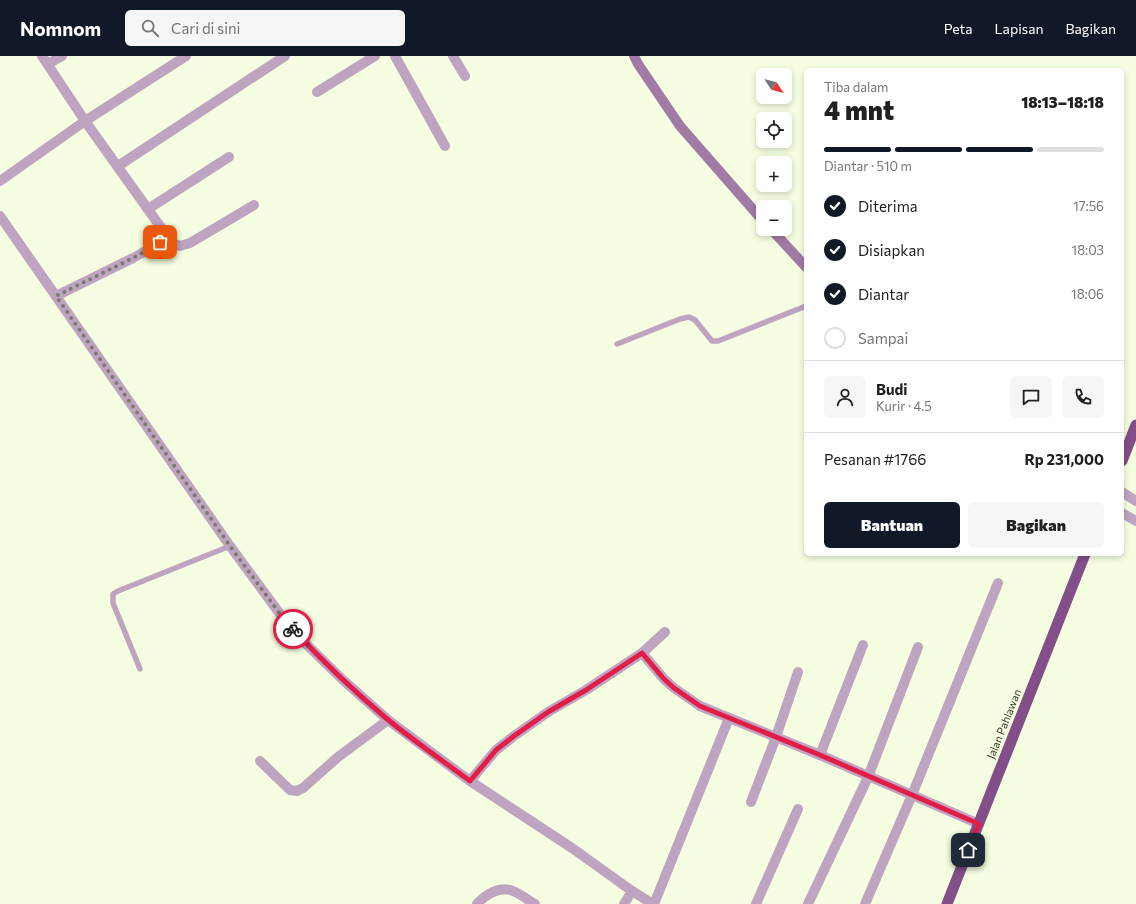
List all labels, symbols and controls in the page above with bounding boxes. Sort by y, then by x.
search box [125,10,405,46]
text: Nomnom [20,17,101,40]
icon: search [139,17,161,39]
text: Cari di sini [171,19,240,37]
text: Peta [944,20,973,37]
text: Lapisan [995,20,1044,37]
text: Bagikan [1066,20,1116,37]
north arrow [756,68,792,104]
map controls [756,68,792,236]
text: Tiba dalam [824,79,888,95]
text: 18:13–18:18 [1021,93,1104,111]
text: 4 mnt [824,94,894,125]
button: locate [756,112,792,148]
button: + [756,156,792,192]
text: Diantar · 510 m [824,158,912,174]
icon: check [824,195,846,217]
text: Diterima [858,197,918,215]
text: 17:56 [1073,198,1104,214]
button: − [756,200,792,236]
pin [143,225,177,259]
icon: bag [149,231,171,253]
icon: check [824,239,846,261]
text: Disiapkan [858,241,925,259]
text: 18:03 [1072,242,1104,258]
icon: check [824,283,846,305]
text: Diantar [858,285,909,303]
text: 18:06 [1071,286,1104,302]
text: Sampai [858,329,908,347]
button: person [824,376,866,418]
button: chat [1010,376,1052,418]
button: phone [1062,376,1104,418]
text: Budi [876,380,907,398]
text: Kurir · 4.5 [876,398,932,414]
text: Pesanan #1766 [824,450,926,468]
text: Rp 231,000 [1024,450,1104,468]
button: Bantuan [824,502,960,548]
button: Bagikan [968,502,1104,548]
courier [273,609,313,649]
icon: bike [282,618,304,640]
street label: Jalan Pahlawan [984,687,1024,761]
pin [951,833,985,867]
icon: home [957,839,979,861]

